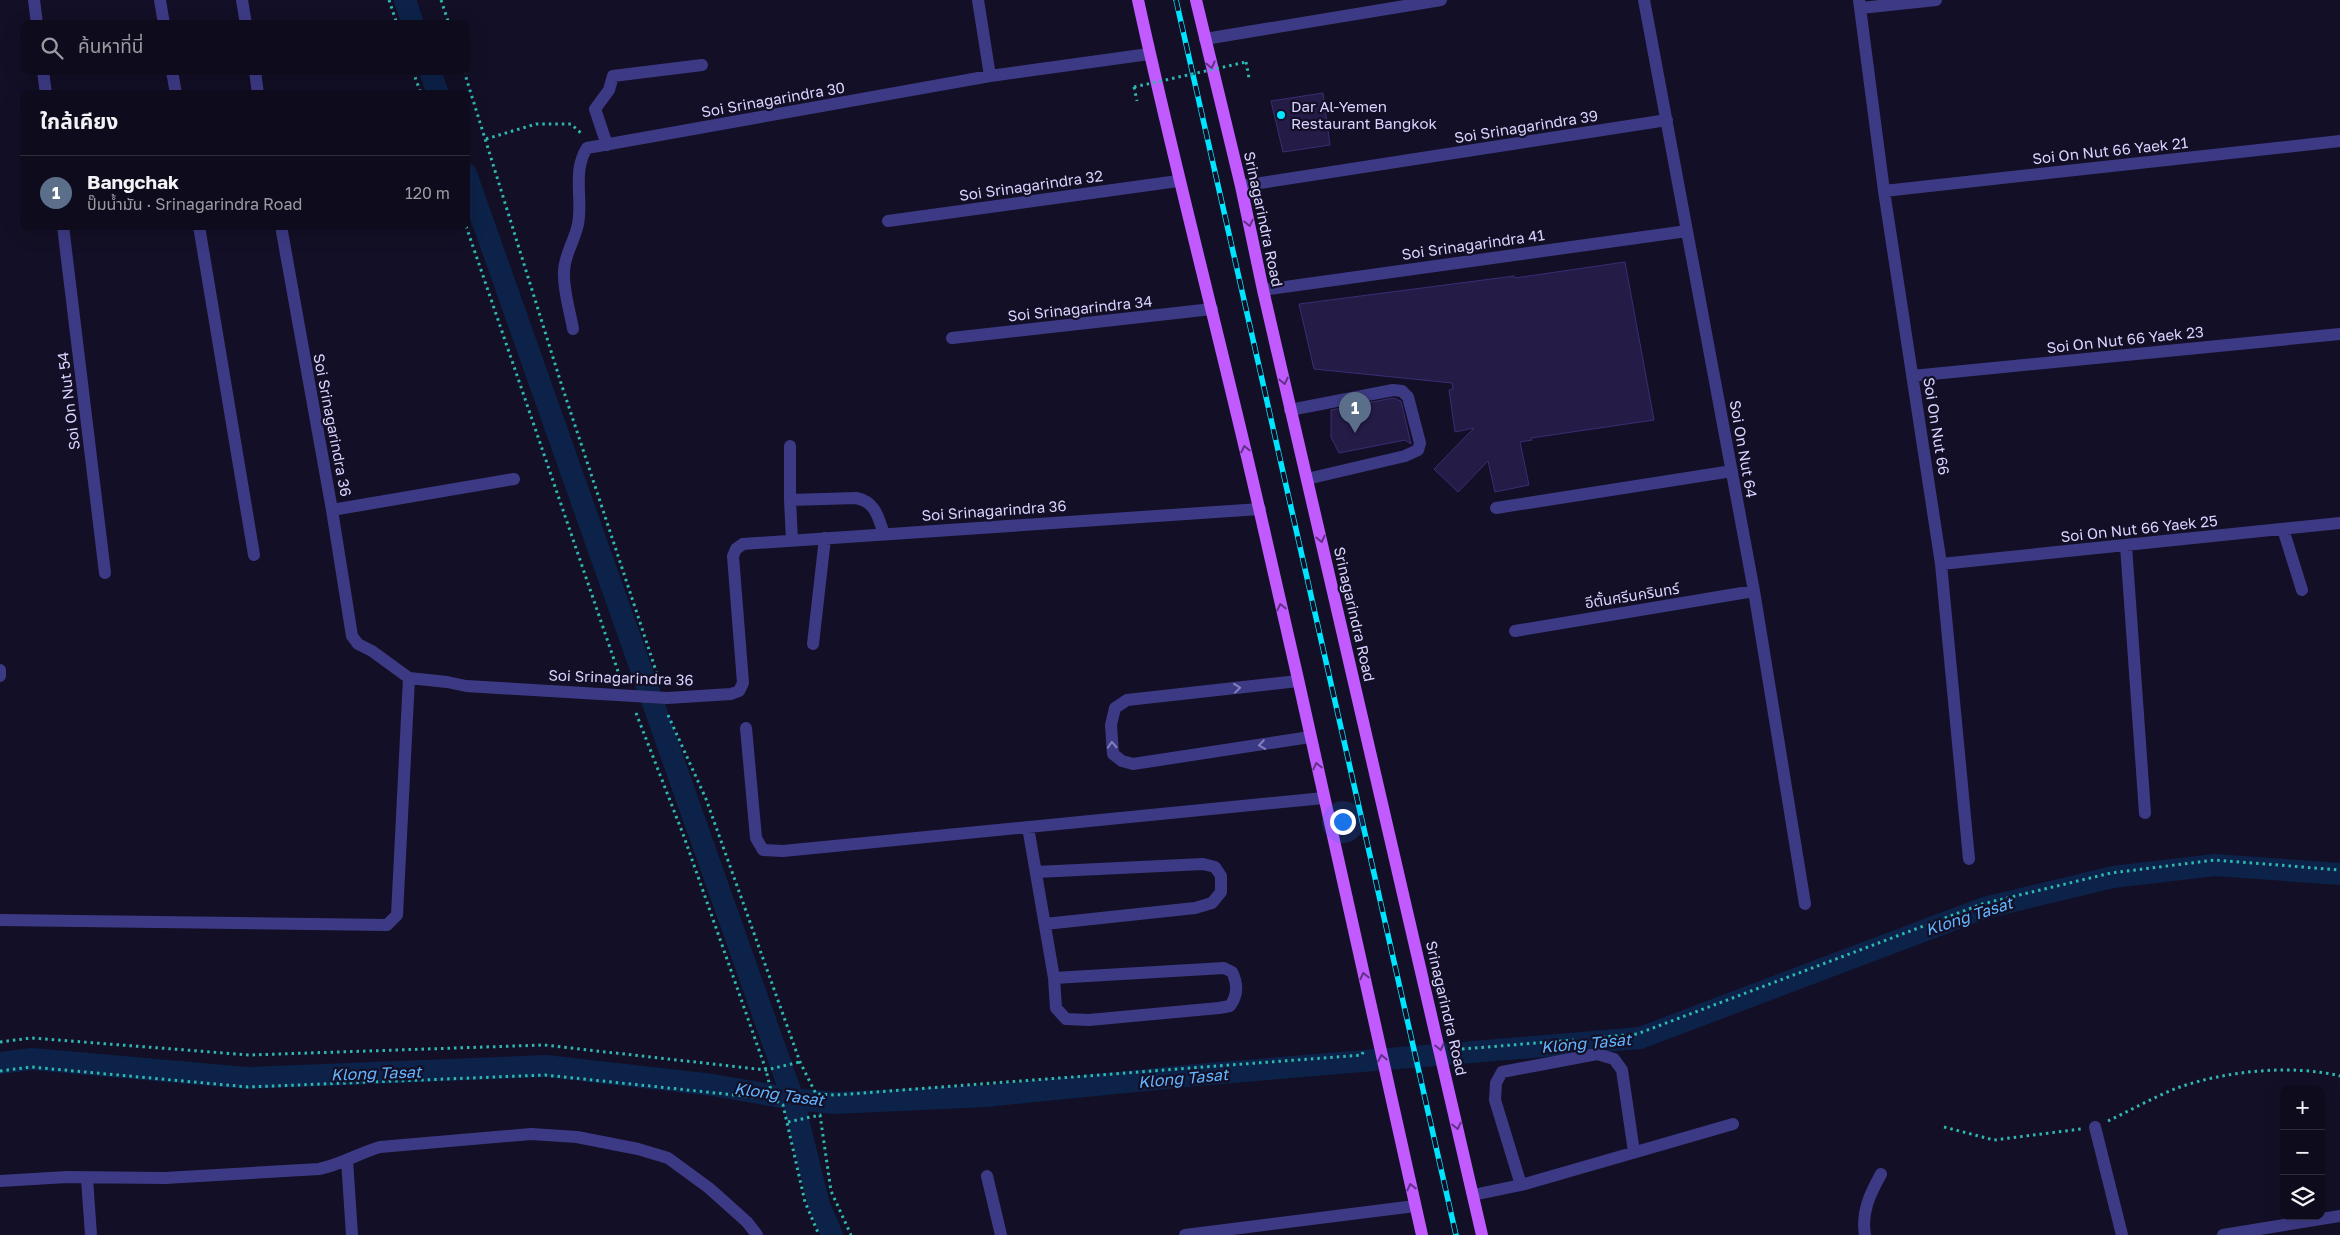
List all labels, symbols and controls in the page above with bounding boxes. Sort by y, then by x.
search box [20,20,470,75]
icon: search [38,34,66,62]
text: ค้นหาที่นี่ [78,34,143,57]
one-way arrow [1205,60,1216,69]
street label: Soi Srinagarindra 30 [700,77,846,121]
place label: Dar Al-Yemen Restaurant Bangkok [1291,97,1437,132]
street label: Soi Srinagarindra 39 [1453,106,1599,146]
text: ใกล้เคียง [40,108,118,134]
marker: Dar Al-Yemen Restaurant Bangkok [1275,109,1287,121]
street label: Soi On Nut 66 Yaek 21 [2031,133,2189,167]
street label: Srinagarindra Road [1241,150,1287,288]
street label: Soi Srinagarindra 32 [958,166,1104,204]
text: Bangchak [87,170,179,193]
text: 1 [52,183,60,203]
text: 120 m [405,183,450,203]
text: ปั๊มน้ำมัน · Srinagarindra Road [87,194,302,214]
one-way arrow [1243,218,1254,227]
street label: Soi Srinagarindra 41 [1400,225,1546,263]
street label: Soi Srinagarindra 34 [1007,291,1153,325]
street label: Soi On Nut 66 Yaek 23 [2046,322,2204,356]
street label: Soi On Nut 54 [53,351,83,451]
street label: Soi Srinagarindra 36 [310,352,356,498]
street label: Soi On Nut 66 [1920,376,1954,476]
one-way arrow [1278,377,1289,386]
pin: 1 [1339,392,1371,433]
street label: Soi On Nut 64 [1727,399,1761,499]
one-way arrow [1240,444,1251,453]
street label: Soi Srinagarindra 36 [921,496,1067,524]
street label: Soi On Nut 66 Yaek 25 [2060,511,2218,545]
one-way arrow [1315,535,1326,544]
street label: Srinagarindra Road [1331,545,1379,683]
street label: อีตั้นศรีนครินทร์ [1583,578,1681,611]
one-way arrow [1277,603,1287,612]
street label: Soi Srinagarindra 36 [548,665,694,689]
one-way arrow [1233,683,1241,694]
one-way arrow [1258,739,1266,749]
one-way arrow [1107,741,1118,749]
one-way arrow [1312,761,1323,770]
your location [1330,809,1356,835]
water label: Klong Tasat [1923,892,2017,939]
street label: Srinagarindra Road [1423,939,1471,1077]
one-way arrow [1359,971,1369,980]
water label: Klong Tasat [1540,1029,1633,1057]
one-way arrow [1434,1042,1445,1051]
one-way arrow [1377,1054,1388,1063]
water label: Klong Tasat [330,1061,423,1085]
water label: Klong Tasat [1137,1064,1230,1092]
water label: Klong Tasat [733,1078,827,1110]
map controls [2280,1085,2325,1220]
button: + [2280,1085,2325,1130]
one-way arrow [1452,1121,1462,1130]
button: − [2280,1130,2325,1175]
button: layers [2280,1175,2325,1220]
one-way arrow [1406,1183,1417,1192]

